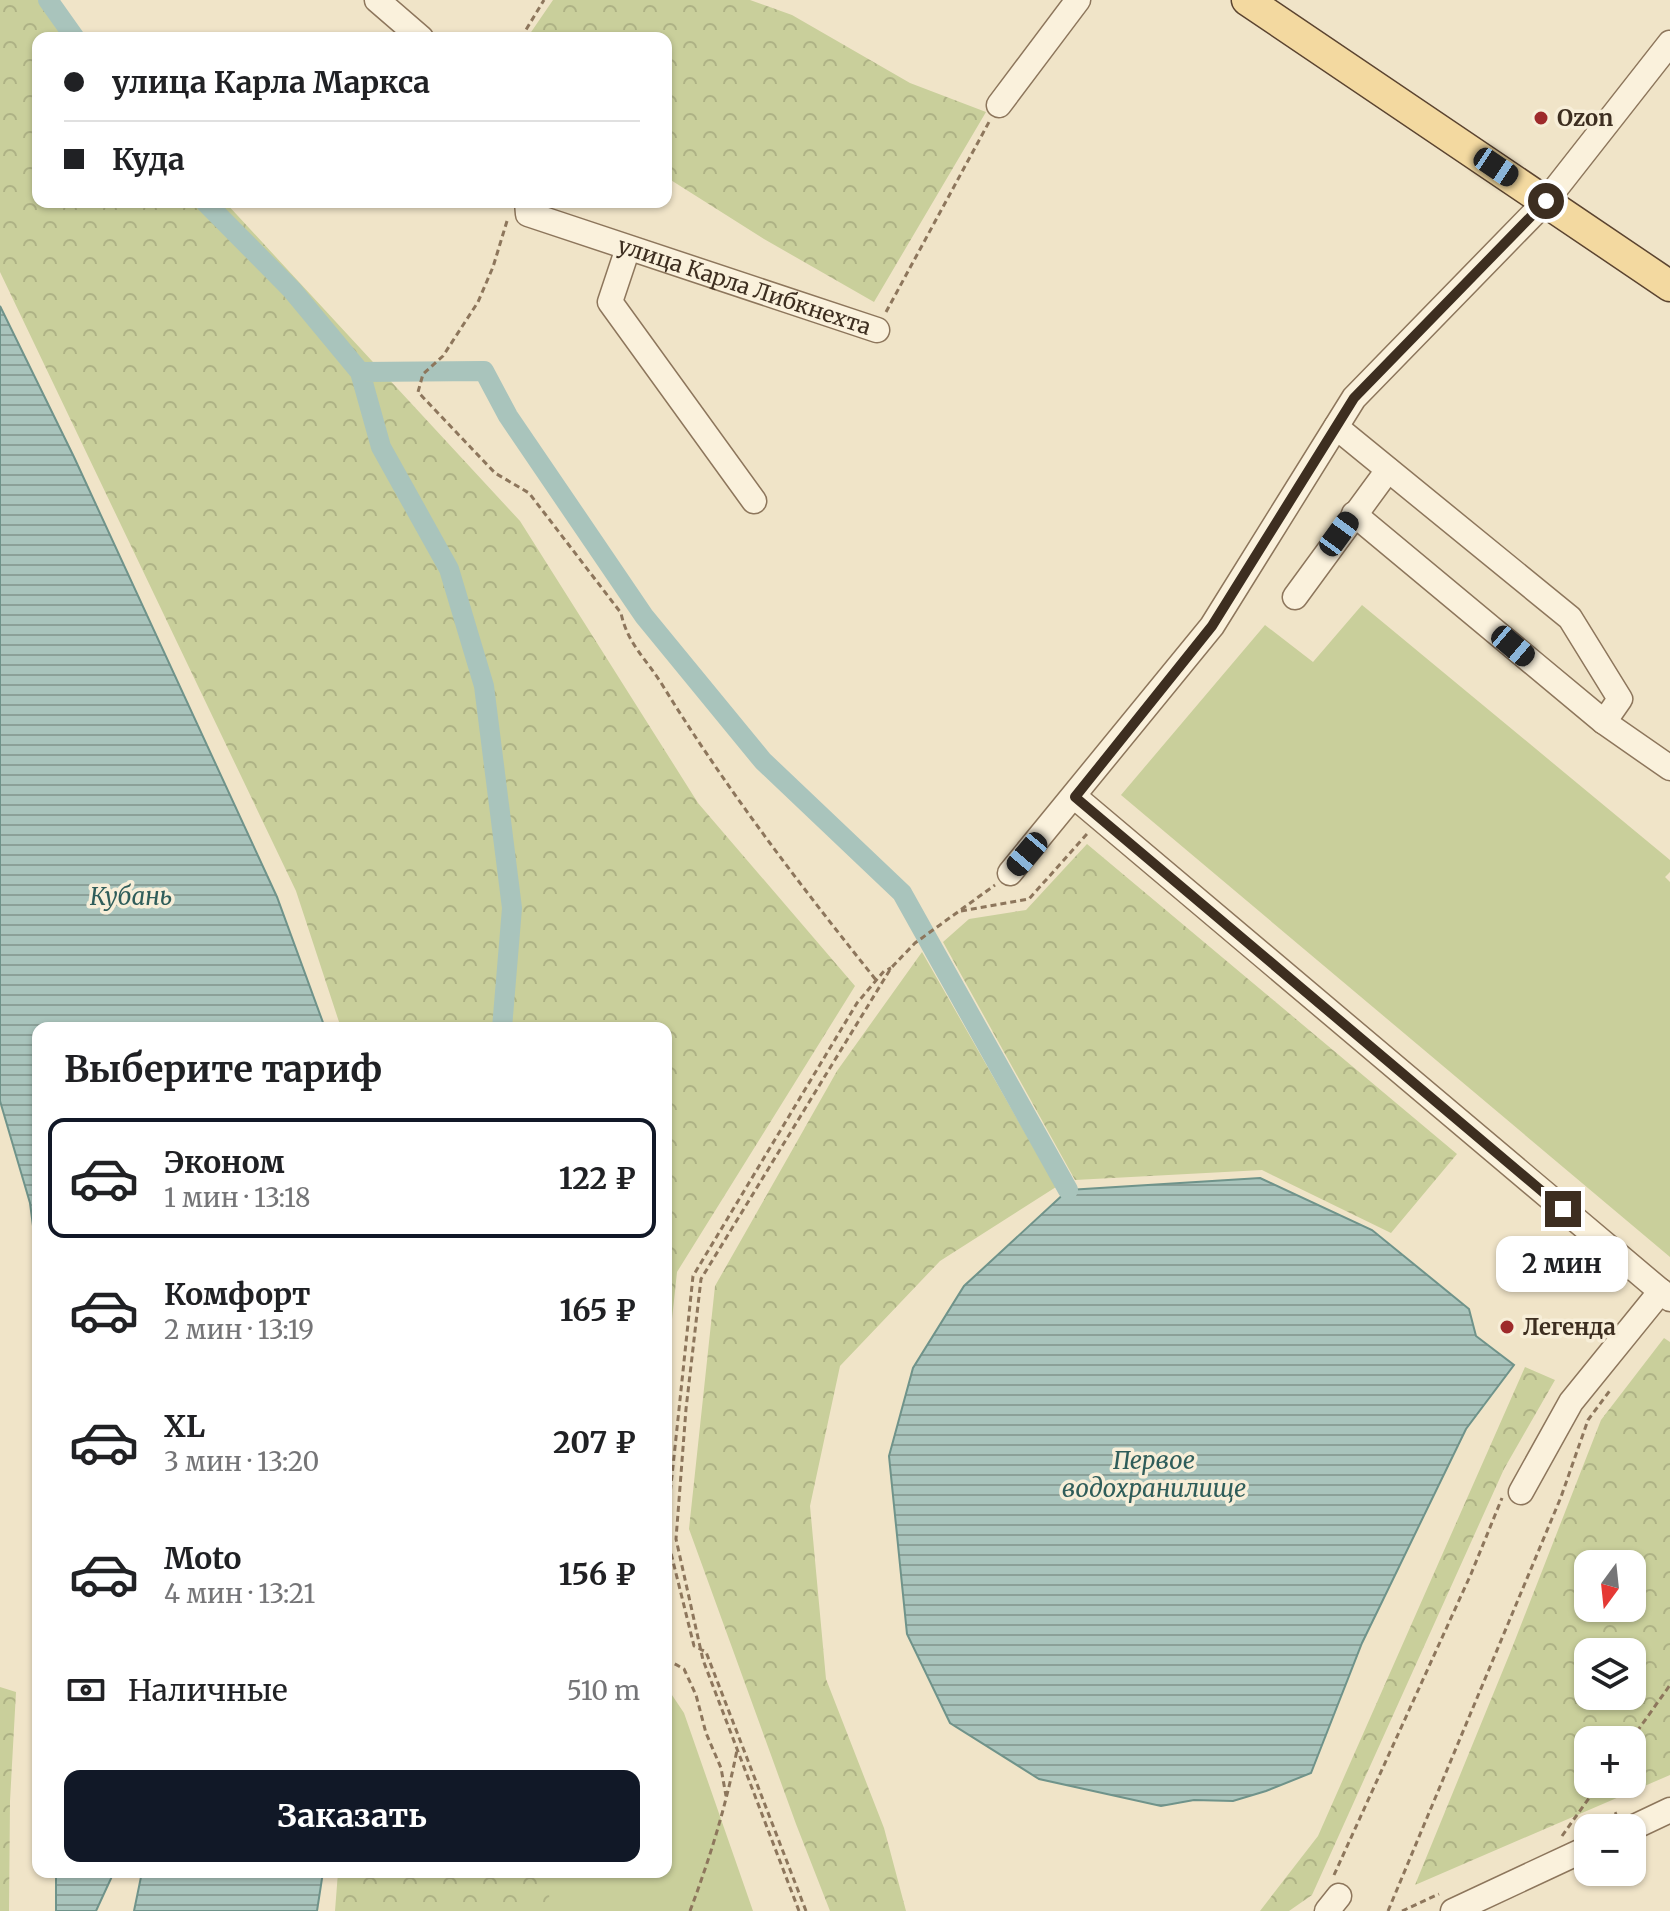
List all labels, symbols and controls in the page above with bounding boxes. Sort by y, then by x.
text: улица Карла Маркса [112,63,430,101]
place label: Ozon [1557,104,1613,132]
marker: Ozon [1532,109,1550,127]
text: Куда [112,140,185,178]
car [1469,144,1523,190]
route start [1528,183,1564,219]
street label: улица Карла Либкнехта [614,231,875,341]
car [1315,508,1363,560]
car [1487,621,1539,671]
car [1002,828,1052,880]
water label: Кубань [90,881,172,912]
text: Выберите тариф [64,1047,382,1092]
icon: car [68,1142,140,1214]
text: Эконом [164,1143,285,1181]
text: 122 ₽ [559,1159,636,1197]
text: 1 мин · 13:18 [164,1181,310,1214]
route end [1545,1191,1581,1227]
callout: 2 мин [1497,1237,1629,1293]
text: 2 мин [1522,1247,1602,1280]
icon: car [68,1274,140,1346]
text: Комфорт [164,1275,311,1313]
text: 165 ₽ [560,1291,636,1329]
text: 2 мин · 13:19 [164,1313,314,1346]
place label: Легенда [1523,1313,1616,1341]
marker: Легенда [1498,1318,1516,1336]
icon: car [68,1406,140,1478]
text: XL [164,1407,205,1445]
text: 207 ₽ [553,1423,636,1461]
text: 3 мин · 13:20 [164,1445,319,1478]
water label: Первое водохранилище [1062,1445,1246,1504]
icon: car [68,1538,140,1610]
text: Moto [164,1539,242,1577]
north arrow [1574,1550,1646,1622]
map controls [1574,1550,1646,1886]
text: 156 ₽ [558,1555,636,1593]
text: 4 мин · 13:21 [164,1577,315,1610]
button: layers [1574,1638,1646,1710]
icon: cash [64,1668,108,1712]
text: Наличные [128,1671,288,1709]
text: 510 m [567,1674,640,1707]
button: + [1574,1726,1646,1798]
button: Заказать [64,1770,640,1862]
button: − [1574,1814,1646,1886]

